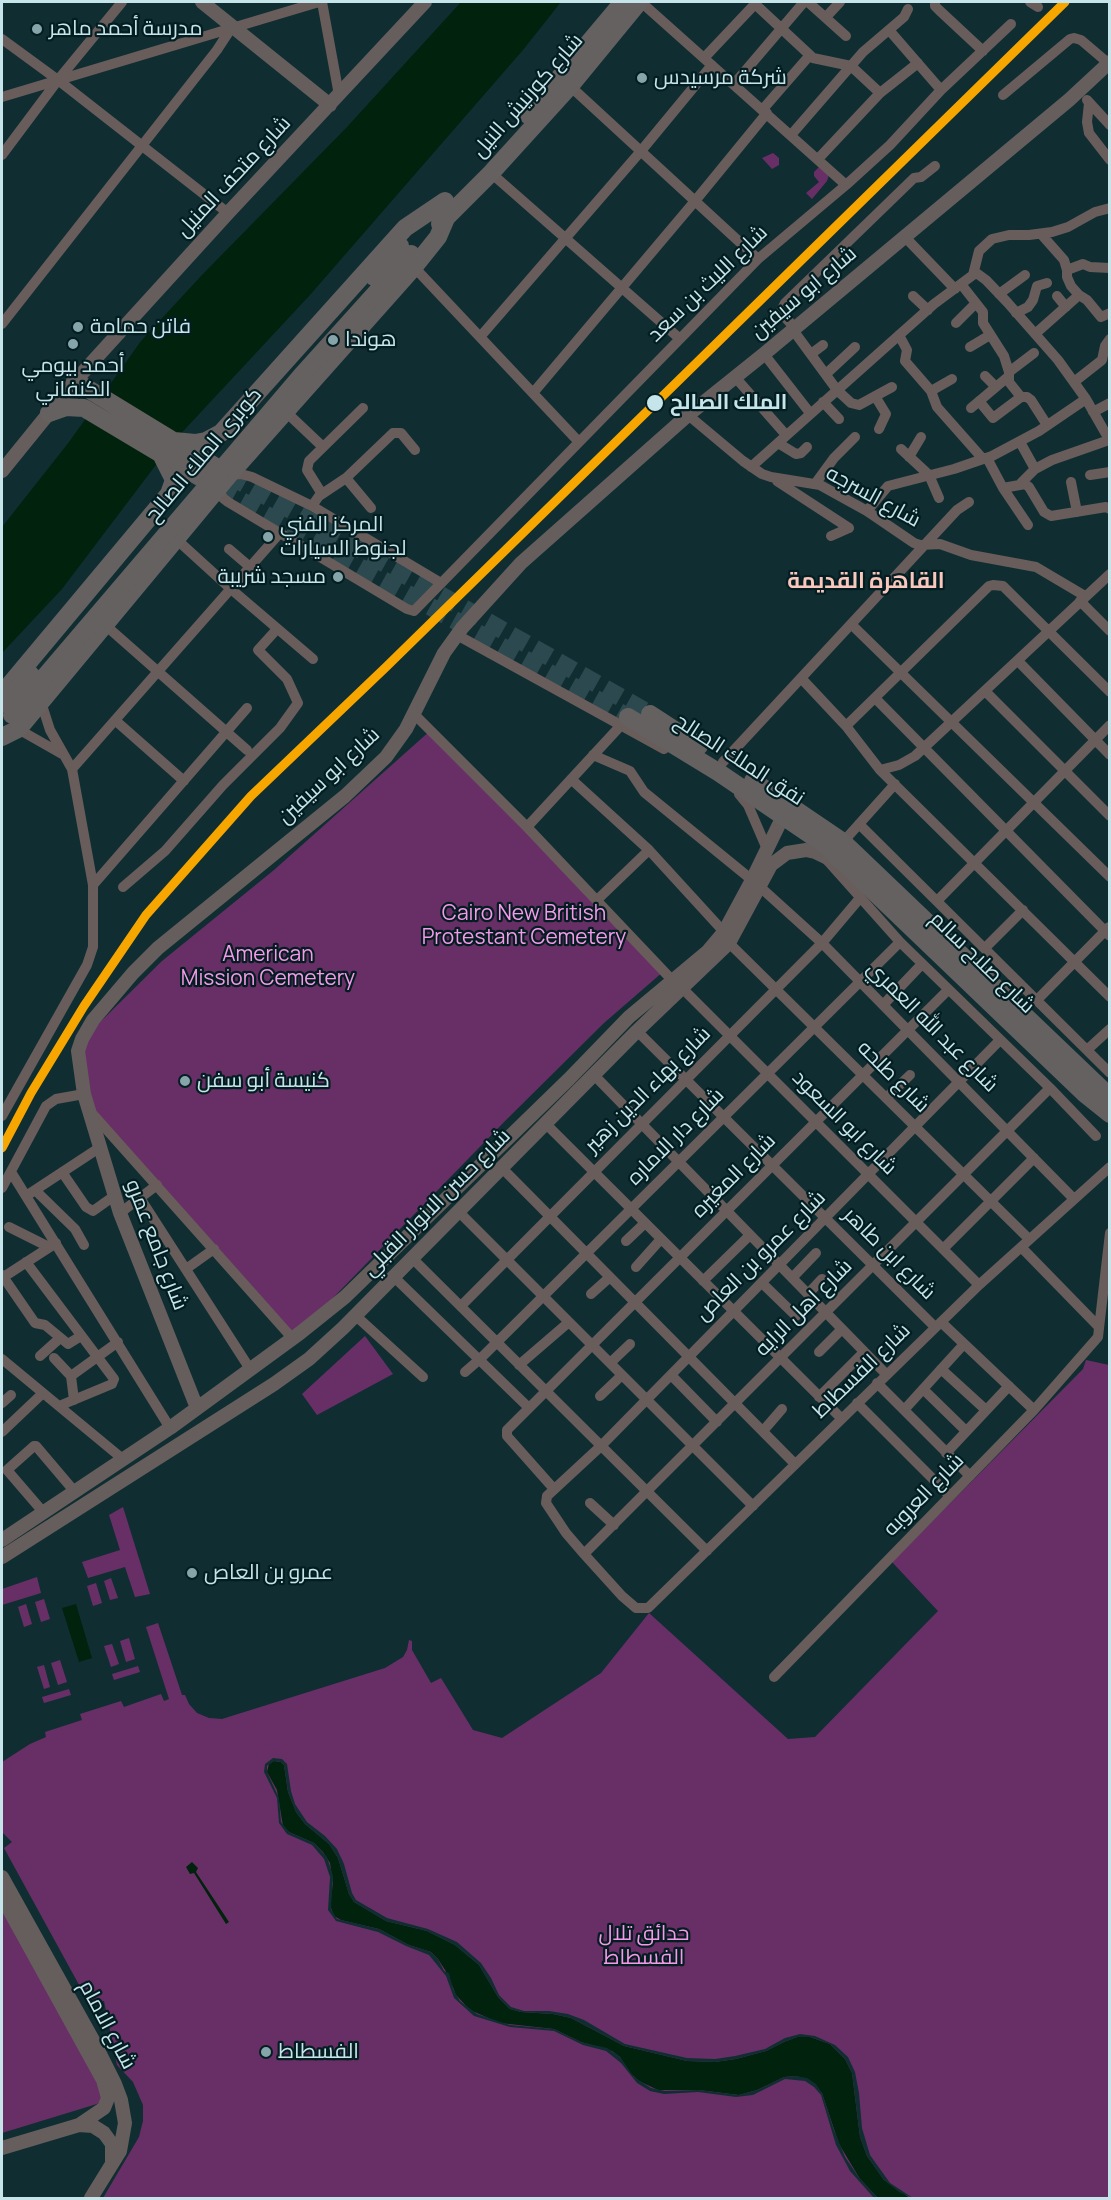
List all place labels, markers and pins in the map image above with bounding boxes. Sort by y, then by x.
place label: مدرسة أحمد ماهر [49,16,203,42]
marker: مدرسة أحمد ماهر [30,22,44,36]
place label: شركة مرسيدس [654,65,787,91]
marker: شركة مرسيدس [635,71,649,85]
place label: فاتن حمامة [90,314,191,340]
marker: فاتن حمامة [71,320,85,334]
place label: هوندا [345,327,396,353]
marker: هوندا [326,333,340,347]
marker: أحمد بيومي الكنفاني [66,337,80,351]
place label: أحمد بيومي الكنفاني [22,353,124,403]
place label: الملك الصالح [670,390,787,416]
marker: الملك الصالح [645,393,665,413]
place label: المركز الفني لجنوط السيارات [280,512,407,562]
marker: المركز الفني لجنوط السيارات [261,530,275,544]
place label: مسجد شريبة [217,564,326,590]
marker: مسجد شريبة [331,570,345,584]
place label: كنيسة أبو سفن [197,1068,330,1094]
marker: كنيسة أبو سفن [178,1074,192,1088]
place label: عمرو بن العاص [204,1560,333,1586]
marker: عمرو بن العاص [185,1566,199,1580]
place label: الفسطاط [278,2039,359,2065]
marker: الفسطاط [259,2045,273,2059]

